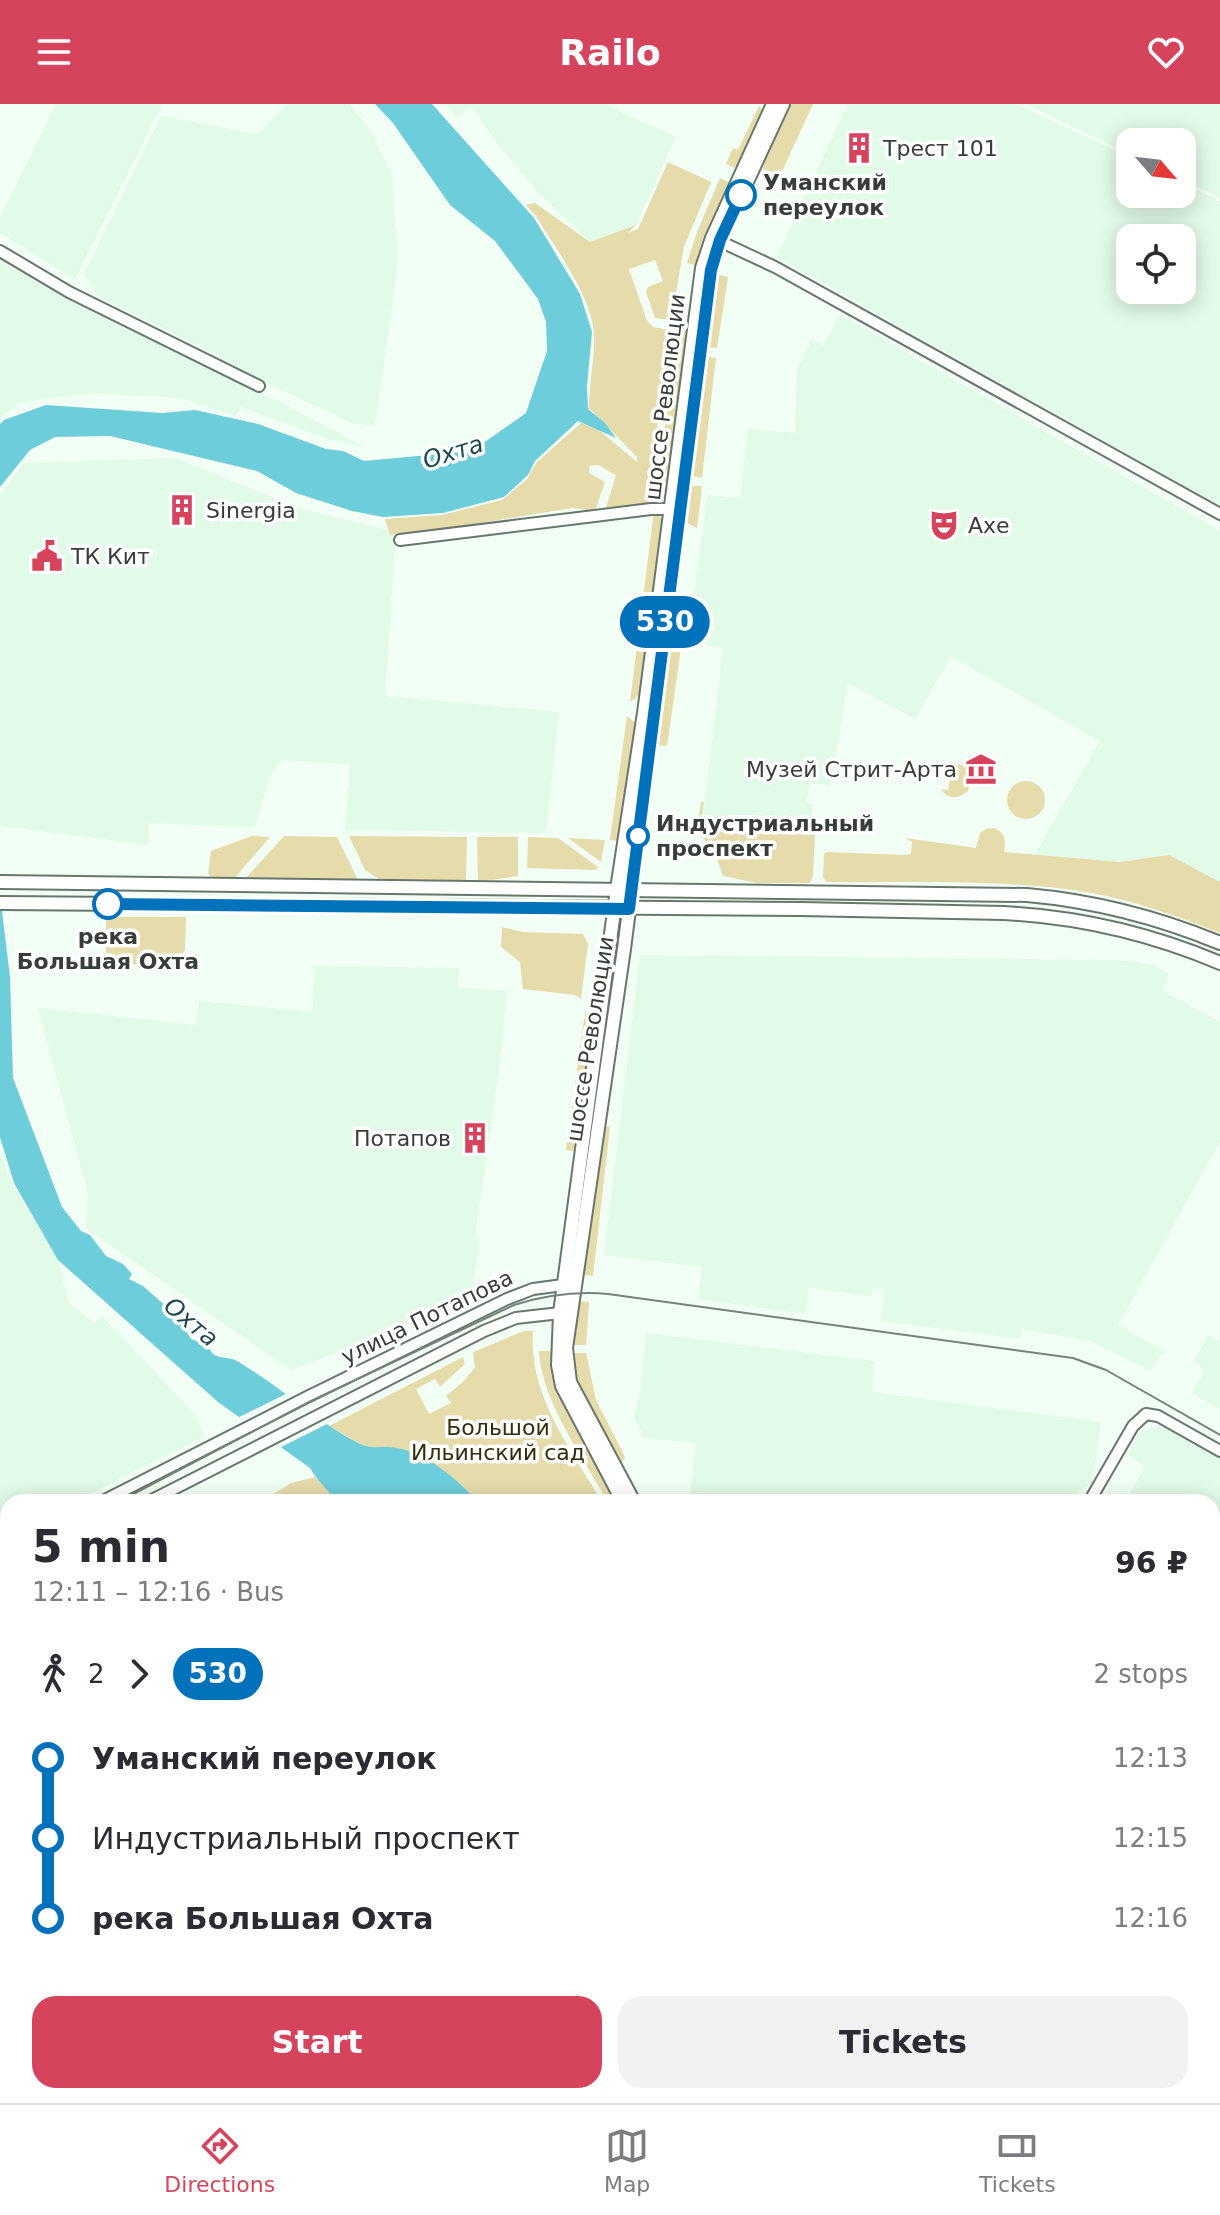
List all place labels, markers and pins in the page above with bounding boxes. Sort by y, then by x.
building icon: Трест 101 [842,131,876,165]
place label: Трест 101 [882,136,998,161]
place label: Уманский переулок [763,170,887,220]
marker: Уманский переулок [726,180,756,210]
building icon: Sinergia [165,493,199,527]
place label: Sinergia [206,498,296,523]
theatre icon: Ахе [927,508,961,542]
place label: Ахе [968,513,1010,538]
public building icon: ТК Кит [30,539,64,573]
place label: ТК Кит [70,544,150,569]
museum icon: Музей Стрит-Арта [964,752,998,786]
place label: Музей Стрит-Арта [746,757,957,782]
place label: Индустриальный проспект [656,811,874,861]
marker: Индустриальный проспект [627,825,649,847]
marker: река Большая Охта [93,889,123,919]
place label: река Большая Охта [17,924,199,974]
building icon: Потапов [458,1121,492,1155]
place label: Потапов [354,1126,451,1151]

